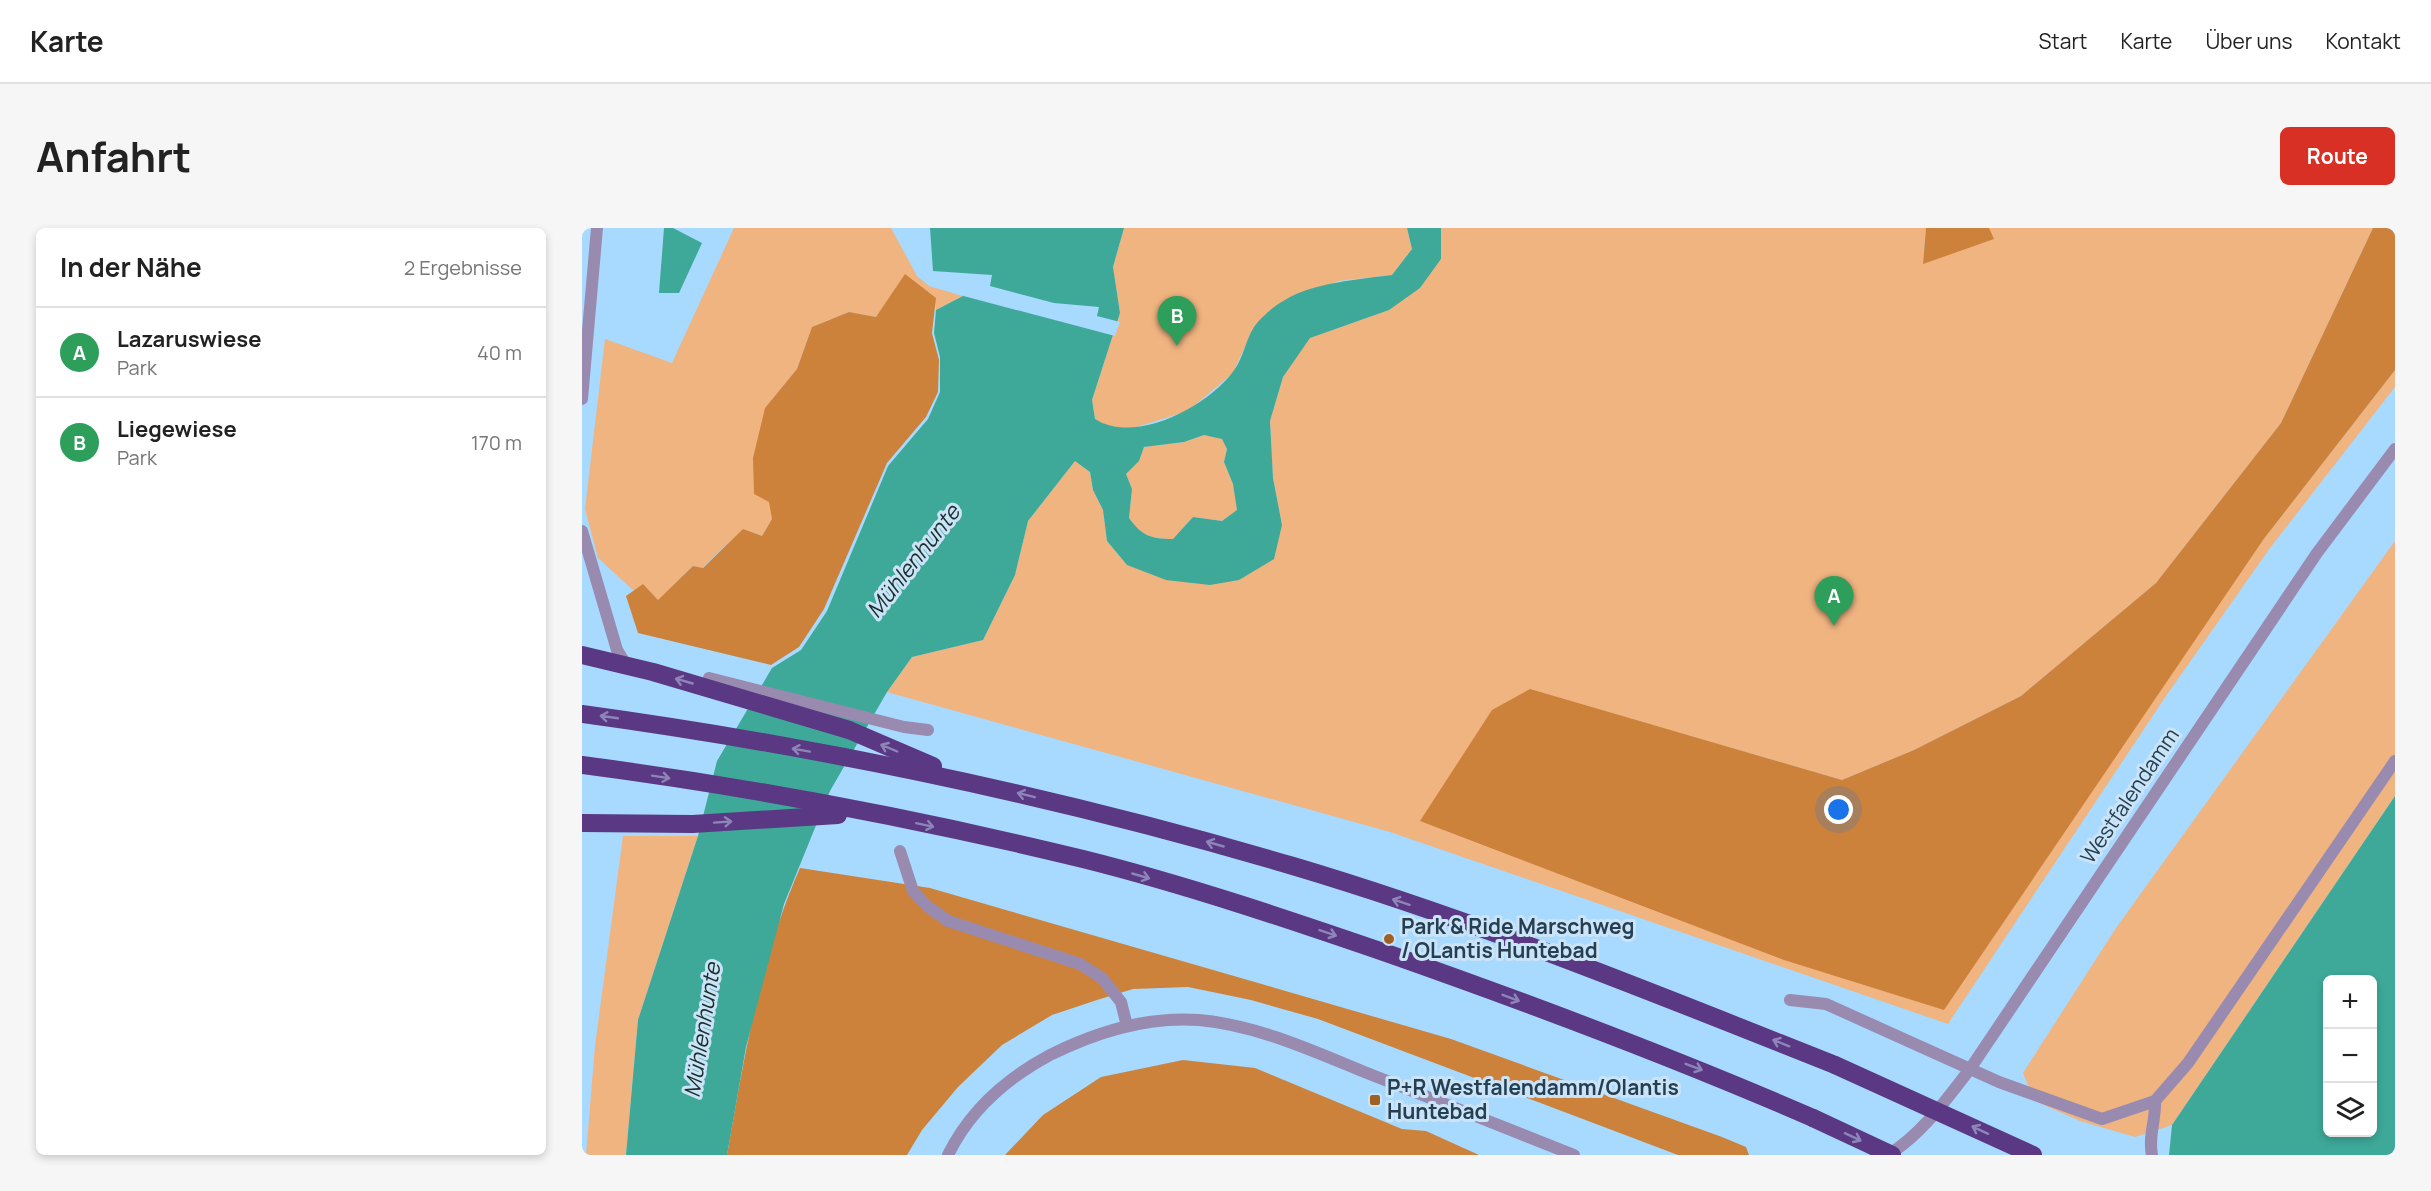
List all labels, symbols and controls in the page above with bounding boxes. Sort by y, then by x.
text: Karte [30,22,104,60]
text: Start [2038,27,2087,55]
text: Karte [2120,27,2172,55]
text: Über uns [2205,27,2293,55]
text: Kontakt [2326,27,2401,55]
text: Anfahrt [36,127,191,185]
button: Route [2280,127,2395,185]
text: In der Nähe [60,249,202,285]
text: 2 Ergebnisse [404,254,522,281]
pin: B [1158,296,1196,346]
text: Lazaruswiese [117,324,261,354]
text: A [73,339,86,366]
text: 40 m [477,339,522,366]
text: Park [117,354,157,381]
text: Liegewiese [117,414,237,444]
text: B [73,429,86,456]
text: 170 m [471,429,522,456]
text: Park [117,444,157,471]
water label: Mühlenhunte [859,497,967,624]
pin: A [1814,576,1854,626]
one-way arrow [675,675,694,686]
one-way arrow [600,712,619,723]
street label: Westfalendamm [2073,722,2185,869]
one-way arrow [880,741,898,752]
one-way arrow [792,744,811,755]
one-way arrow [650,772,670,783]
one-way arrow [1017,788,1036,800]
your location [1824,795,1853,824]
one-way arrow [712,816,732,827]
one-way arrow [915,820,934,831]
one-way arrow [1206,838,1225,849]
one-way arrow [1131,871,1150,882]
one-way arrow [1392,896,1411,907]
place label: Park & Ride Marschweg / OLantis Huntebad [1401,912,1635,964]
one-way arrow [1318,928,1337,939]
marker: Park & Ride Marschweg / OLantis Huntebad [1382,932,1396,946]
water label: Mühlenhunte [677,959,728,1099]
map controls [2323,975,2377,1137]
button: + [2323,975,2377,1029]
one-way arrow [1502,993,1520,1004]
button: − [2323,1029,2377,1083]
one-way arrow [1772,1037,1790,1048]
one-way arrow [1684,1063,1703,1074]
place label: P+R Westfalendamm/Olantis Huntebad [1387,1073,1679,1125]
button: layers [2323,1083,2377,1137]
marker: P+R Westfalendamm/Olantis Huntebad [1368,1093,1382,1107]
one-way arrow [1971,1124,1989,1136]
one-way arrow [1843,1131,1861,1143]

